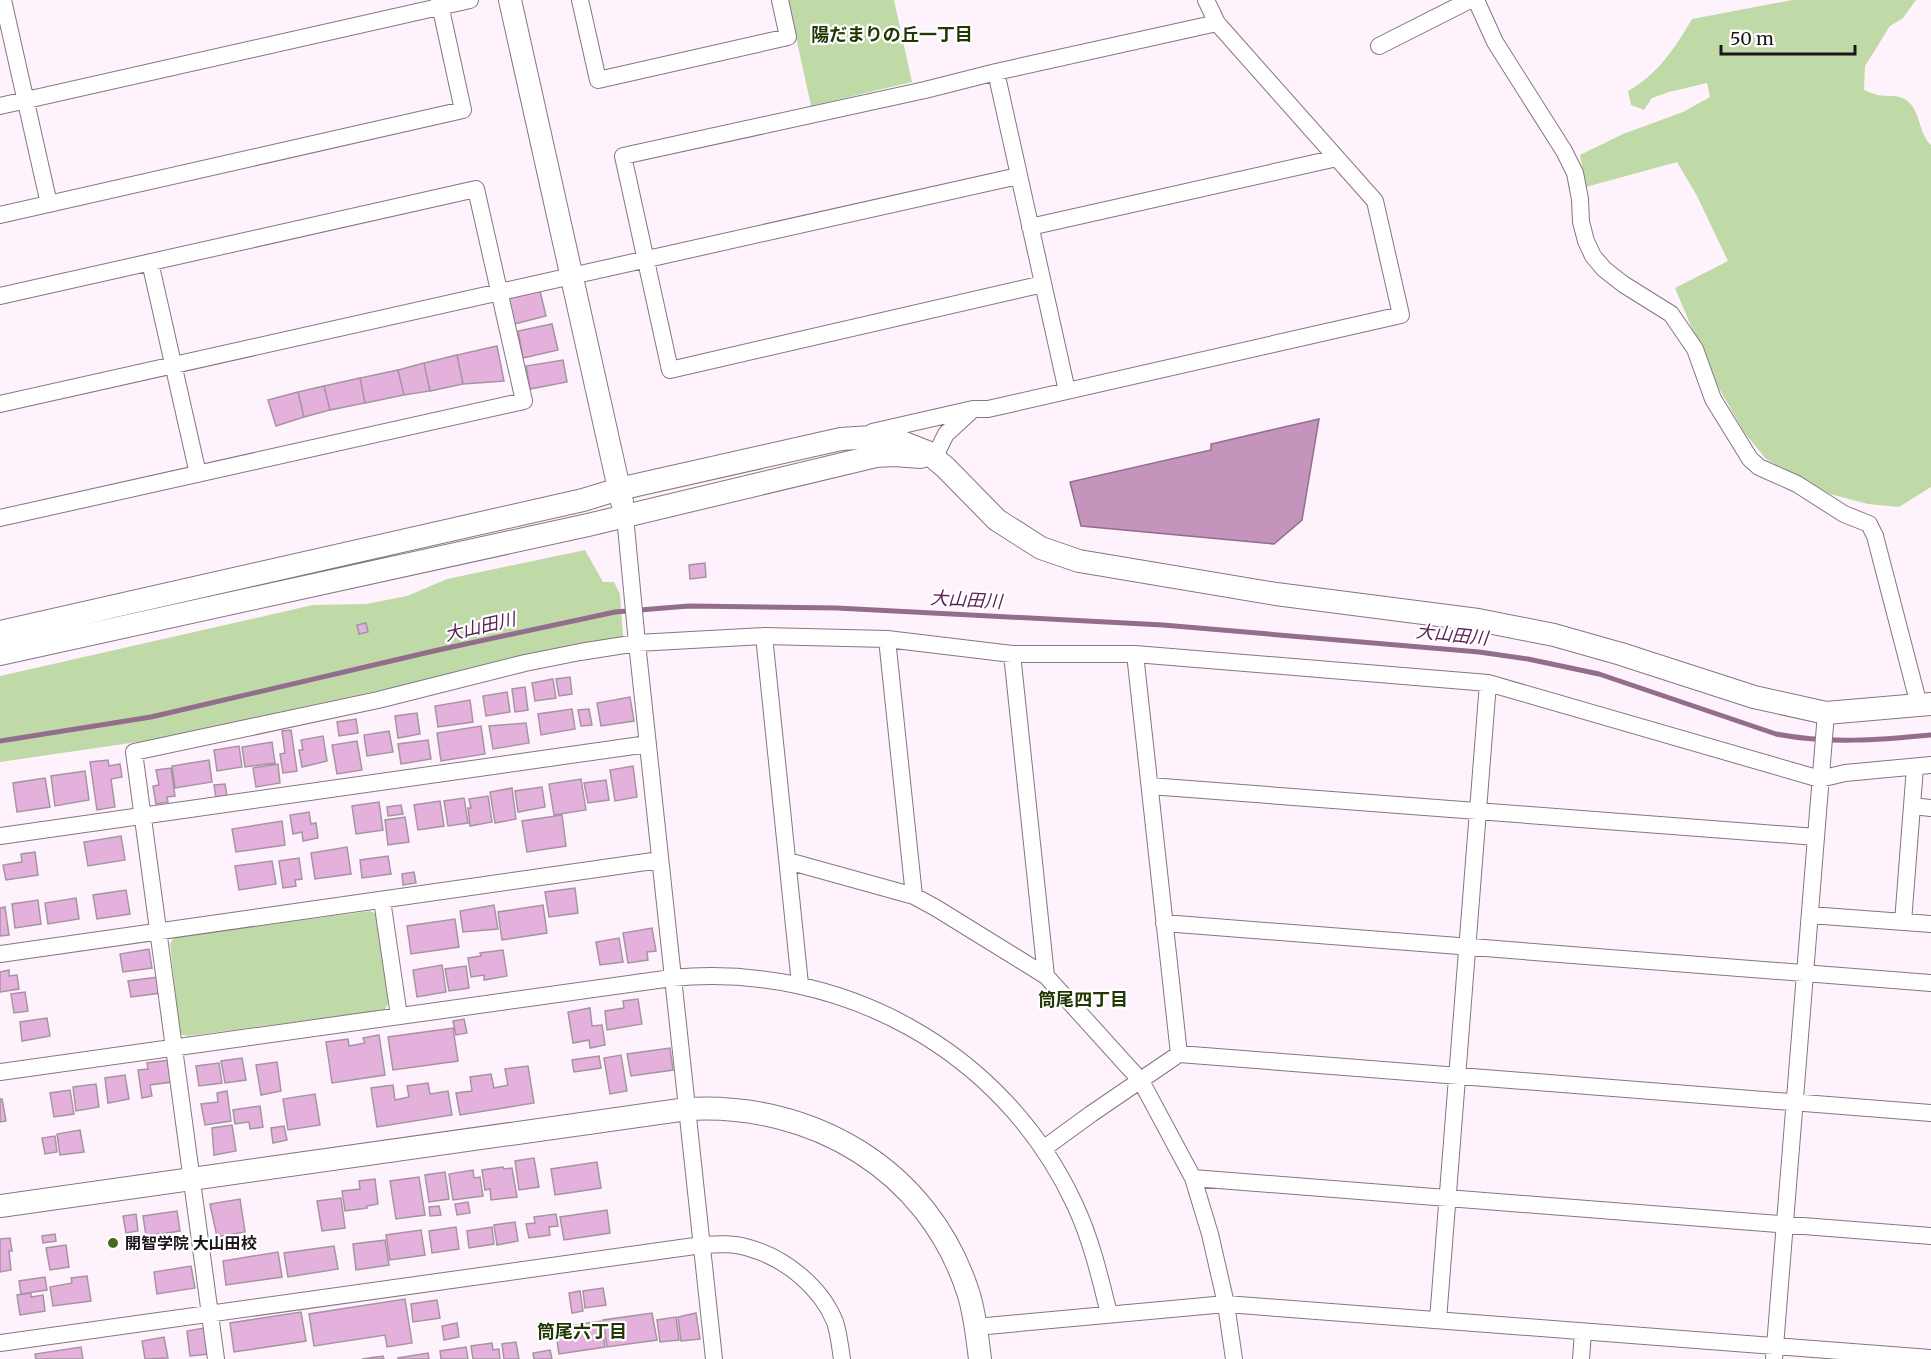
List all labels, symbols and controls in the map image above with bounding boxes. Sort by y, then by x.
scale bar [1721,18,1854,56]
district label: 陽だまりの丘一丁目 [811,23,973,46]
text: 50 m [1730,27,1774,50]
water label: 大山田川 [929,586,1005,613]
water label: 大山田川 [442,607,520,646]
water label: 大山田川 [1415,619,1491,650]
district label: 筒尾四丁目 [1038,988,1128,1011]
place label: 開智学院 大山田校 [125,1233,257,1253]
marker: 開智学院 大山田校 [106,1236,120,1250]
district label: 筒尾六丁目 [537,1320,627,1343]

